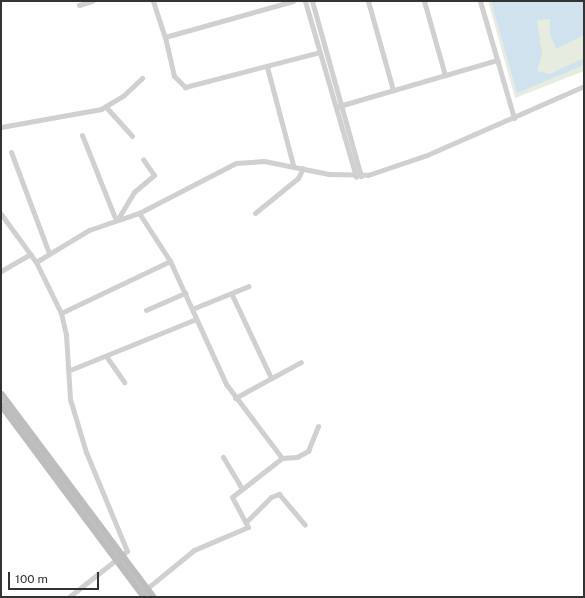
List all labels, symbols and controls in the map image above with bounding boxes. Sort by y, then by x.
scale bar [10,564,101,590]
text: 100 m [15,572,48,586]

